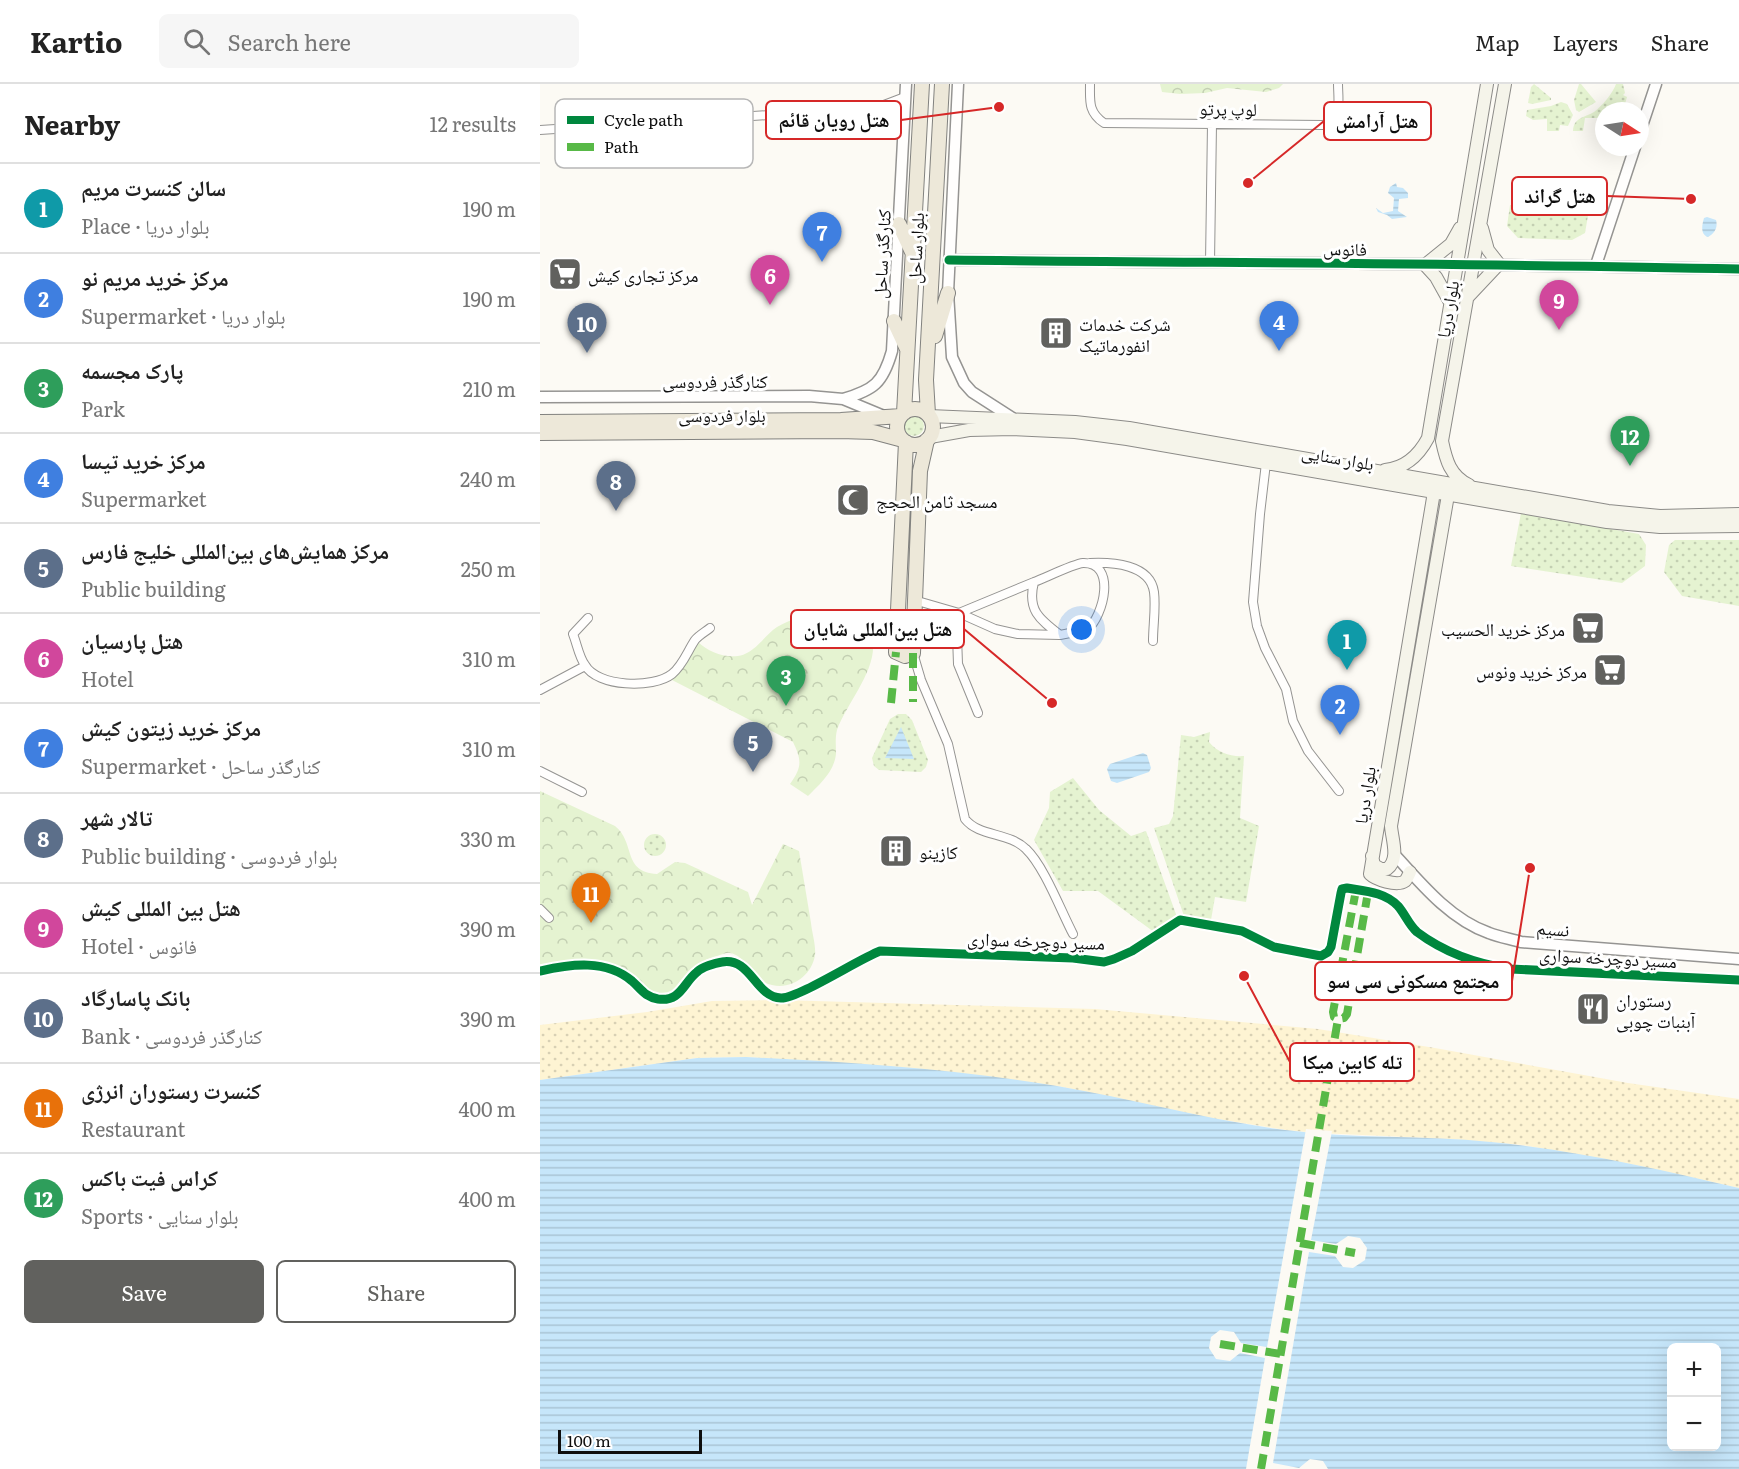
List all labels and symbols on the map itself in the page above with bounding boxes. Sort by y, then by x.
street label: لوپ پرتو [1199,94,1257,122]
legend [555,99,753,168]
callout: هتل رویان قائم [766,101,901,139]
callout: هتل آرامش [1324,102,1431,140]
north arrow [1595,102,1649,156]
text: هتل رویان قائم [779,103,889,134]
text: هتل آرامش [1336,104,1419,134]
text: Cycle path [604,107,684,131]
text: Path [604,134,639,158]
callout: هتل گراند [1512,177,1607,215]
text: هتل گراند [1524,179,1596,209]
street label: کنارگذر ساحل [865,208,897,299]
pin: 7 [802,212,842,262]
street label: بلوار ساحل [900,212,930,284]
street label: فانوس [1323,234,1367,262]
supermarket icon: مرکز تجاری کیش [547,256,583,292]
pin: 6 [750,256,790,305]
place label: مرکز تجاری کیش [588,261,698,288]
street label: بلوار دریا [1429,278,1465,340]
pin: 9 [1540,280,1578,330]
pin: 4 [1260,302,1298,351]
pin: 10 [568,304,606,353]
place label: شرکت خدمات انفورماتیک [1079,310,1171,358]
building icon: شرکت خدمات انفورماتیک [1038,315,1074,351]
street label: کنارگذر فردوسی [662,367,768,394]
street label: بلوار فردوسی [678,401,766,428]
pin: 12 [1610,416,1650,466]
street label: بلوار سنایی [1300,437,1376,477]
pin: 8 [596,462,636,511]
mosque icon: مسجد ثامن الحجج [835,482,871,518]
place label: مسجد ثامن الحجج [876,487,997,514]
callout: هتل بین‌المللی شایان [791,610,964,648]
supermarket icon: مرکز خرید الحسیب [1570,610,1606,646]
text: هتل بین‌المللی شایان [804,612,952,642]
your location [1067,615,1096,644]
place label: مرکز خرید الحسیب [1441,615,1565,642]
pin: 1 [1328,620,1366,670]
supermarket icon: مرکز خرید ونوس [1592,652,1628,688]
pin: 3 [766,656,806,706]
place label: مرکز خرید ونوس [1476,657,1587,684]
pin: 2 [1320,686,1360,735]
pin: 5 [734,722,772,772]
street label: بلوار دریا [1346,764,1382,826]
building icon: کازینو [878,833,914,869]
place label: کازینو [919,838,958,865]
pin: 11 [572,874,610,923]
street label: نسیم [1536,913,1570,943]
street label: مسیر دوچرخه سواری [967,924,1105,956]
street label: مسیر دوچرخه سواری [1538,940,1678,974]
callout: مجتمع مسکونی سی سو [1315,962,1512,1000]
text: مجتمع مسکونی سی سو [1327,964,1499,995]
place label: رستوران آبنبات چوبی [1616,986,1695,1034]
restaurant icon: رستوران آبنبات چوبی [1575,991,1611,1027]
callout: تله کابین میکا [1290,1043,1414,1081]
text: تله کابین میکا [1302,1045,1403,1075]
scale bar [558,1427,702,1454]

